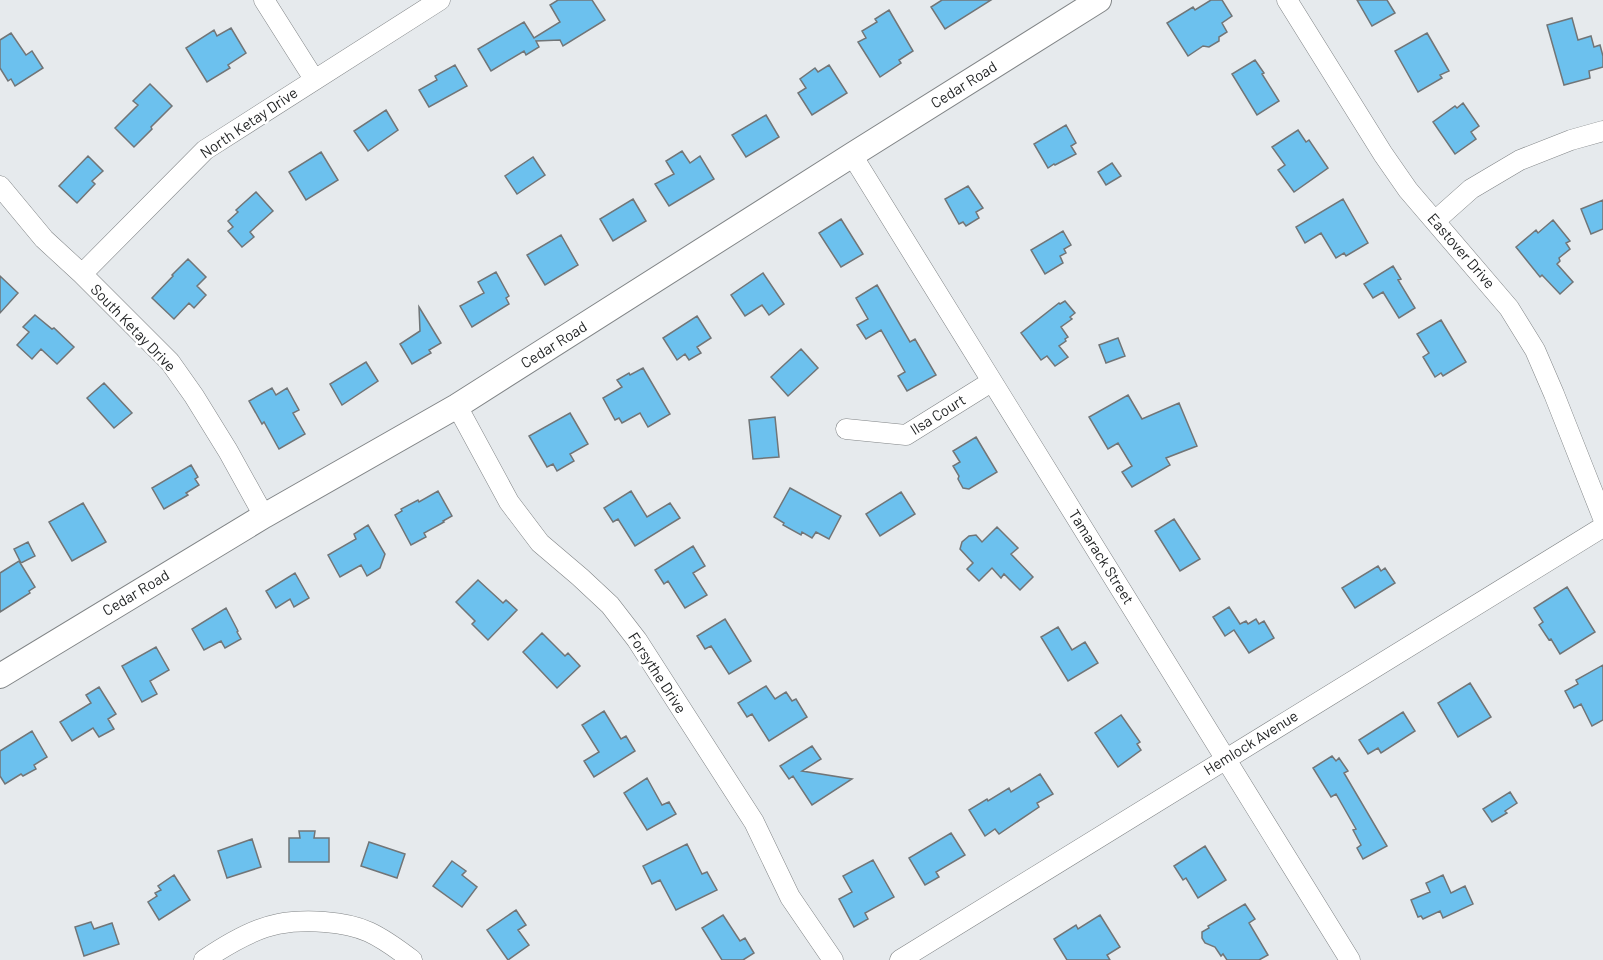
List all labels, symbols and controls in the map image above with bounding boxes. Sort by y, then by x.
street label: Cedar Road [927,57,1000,112]
street label: North Ketay Drive [196,83,301,161]
street label: Eastover Drive [1424,209,1499,292]
street label: South Ketay Drive [87,280,180,375]
street label: Cedar Road [517,317,590,372]
street label: Ilsa Court [907,390,968,438]
street label: Tamarack Street [1065,506,1138,607]
street label: Cedar Road [99,565,172,619]
street label: Forsythe Drive [625,629,691,716]
street label: Hemlock Avenue [1200,706,1301,778]

